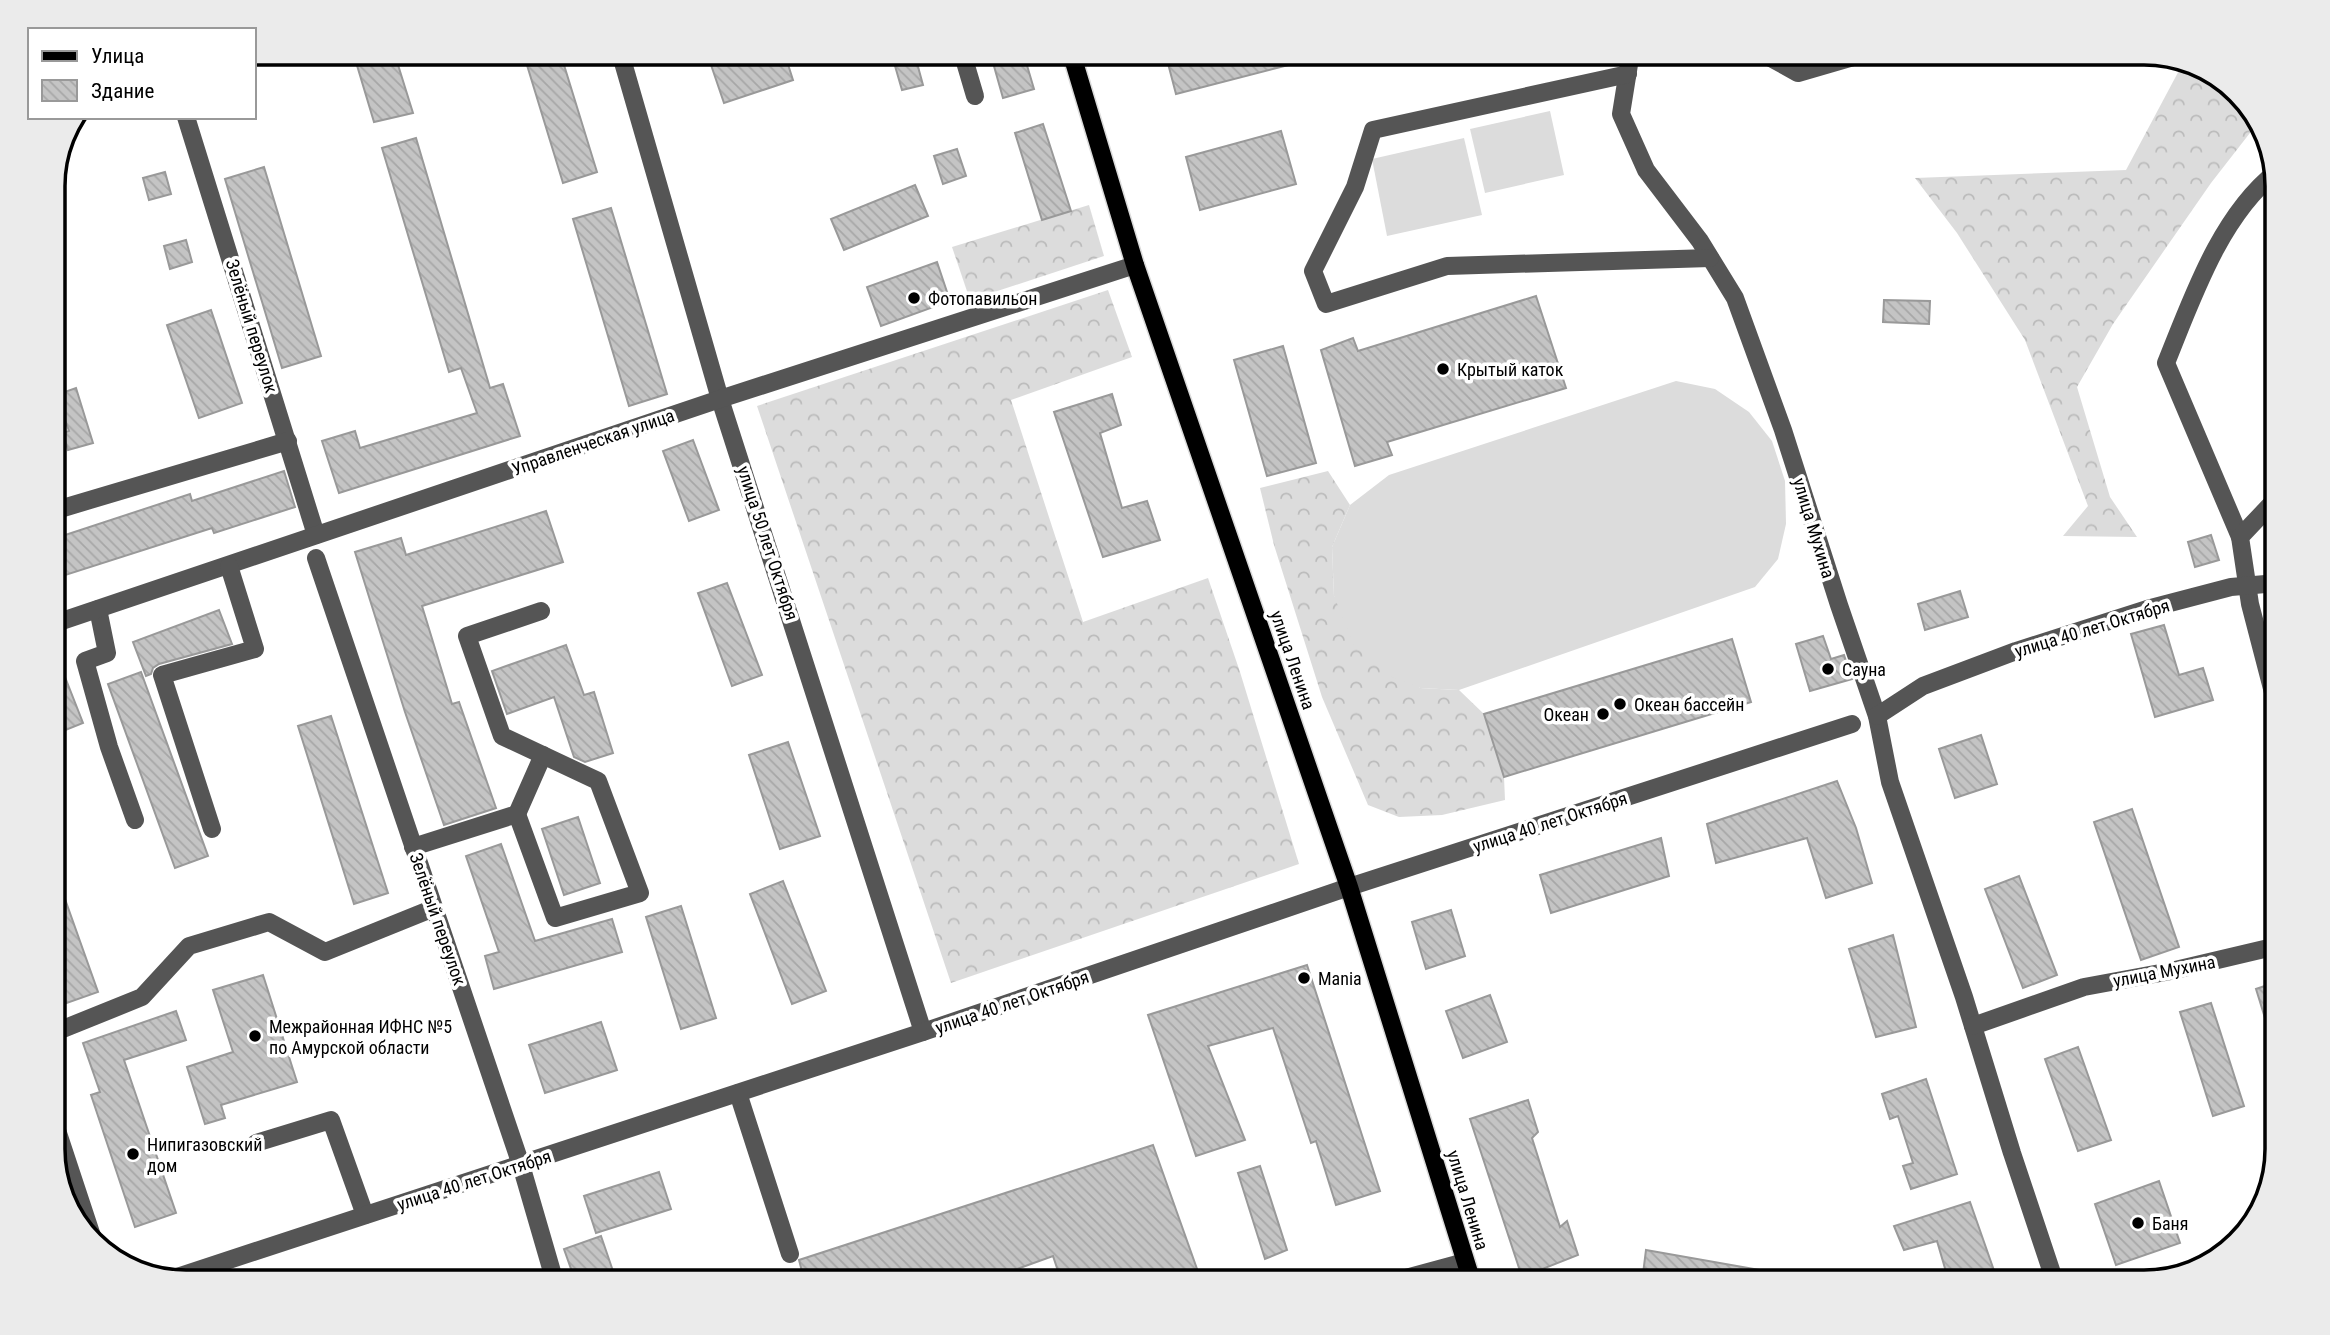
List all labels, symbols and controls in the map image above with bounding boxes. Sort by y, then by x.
legend [28,28,256,119]
text: Улица [91,44,144,68]
text: Здание [91,79,155,103]
street label: Зелёный переулок [222,257,282,396]
place label: Фотопавильон [928,288,1037,309]
marker: Фотопавильон [906,290,922,306]
place label: Крытый каток [1457,359,1564,380]
marker: Крытый каток [1435,361,1451,377]
street label: Управленческая улица [509,404,677,480]
street label: улица 50 лет Октября [733,463,803,623]
street label: улица Мухина [1789,475,1839,581]
street label: улица 40 лет Октября [2012,594,2172,662]
street label: улица Ленина [1266,608,1320,712]
place label: Сауна [1842,659,1886,680]
marker: Сауна [1820,661,1836,677]
place label: Океан бассейн [1634,694,1744,715]
marker: Океан бассейн [1612,696,1628,712]
place label: Океан [1543,704,1589,725]
marker: Океан [1595,706,1611,722]
street label: улица 40 лет Октября [1470,787,1630,857]
street label: Зелёный переулок [405,850,471,988]
street label: улица Мухина [2111,951,2217,991]
street label: улица 40 лет Октября [933,966,1091,1038]
place label: Mania [1318,968,1362,989]
marker: Mania [1296,970,1312,986]
place label: Межрайонная ИФНС №5 по Амурской области [269,1016,452,1058]
marker: Межрайонная ИФНС №5 по Амурской области [247,1028,263,1044]
place label: Нипигазовский дом [147,1134,262,1176]
street label: улица 40 лет Октября [394,1145,554,1215]
marker: Нипигазовский дом [125,1146,141,1162]
street label: улица Ленина [1443,1148,1493,1252]
place label: Баня [2152,1213,2188,1234]
marker: Баня [2130,1215,2146,1231]

